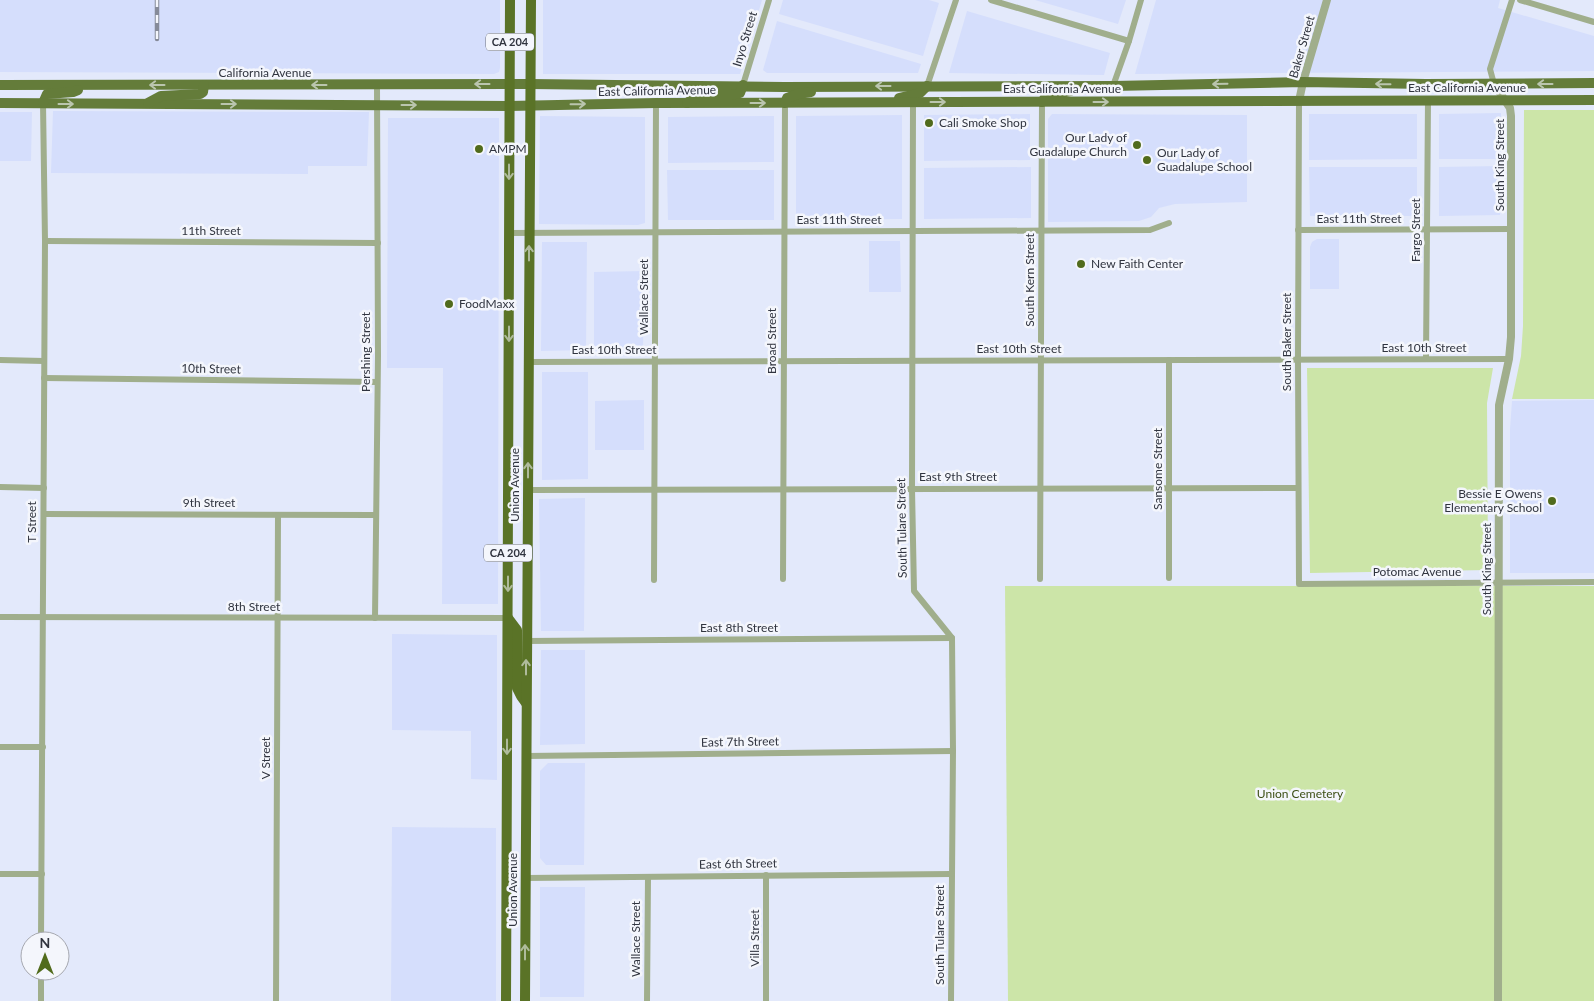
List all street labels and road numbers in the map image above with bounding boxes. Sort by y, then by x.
street label: Inyo Street [729,9,760,68]
street label: Baker Street [1285,13,1318,80]
road number: CA 204 [486,34,534,51]
street label: California Avenue [219,65,311,80]
street label: East California Avenue [1408,80,1526,95]
street label: East California Avenue [1003,81,1121,96]
street label: East California Avenue [598,82,716,99]
street label: South King Street [1492,118,1507,211]
street label: Fargo Street [1408,197,1423,262]
street label: East 11th Street [1317,211,1402,226]
street label: East 11th Street [797,212,882,227]
street label: 11th Street [181,223,241,238]
street label: South Kern Street [1022,233,1037,327]
street label: Wallace Street [636,258,651,335]
street label: South Baker Street [1279,292,1294,391]
street label: Broad Street [764,307,779,374]
street label: Pershing Street [358,311,373,392]
street label: East 10th Street [1382,340,1467,355]
street label: East 10th Street [977,341,1062,356]
street label: East 10th Street [572,342,657,357]
street label: 10th Street [181,360,242,377]
street label: Sansome Street [1150,427,1165,510]
street label: Union Avenue [507,448,522,522]
street label: East 9th Street [919,469,998,484]
street label: South Tulare Street [893,477,910,578]
street label: 9th Street [183,495,236,510]
street label: T Street [24,501,39,543]
street label: South King Street [1479,522,1494,615]
road number: CA 204 [484,544,532,562]
street label: Potomac Avenue [1373,564,1461,579]
street label: 8th Street [228,599,281,614]
street label: East 8th Street [700,620,779,635]
street label: East 7th Street [701,733,780,750]
street label: V Street [258,736,273,779]
street label: Union Avenue [505,853,520,927]
street label: East 6th Street [699,855,778,872]
street label: South Tulare Street [932,884,947,985]
street label: Wallace Street [628,900,643,977]
street label: Villa Street [747,909,762,967]

